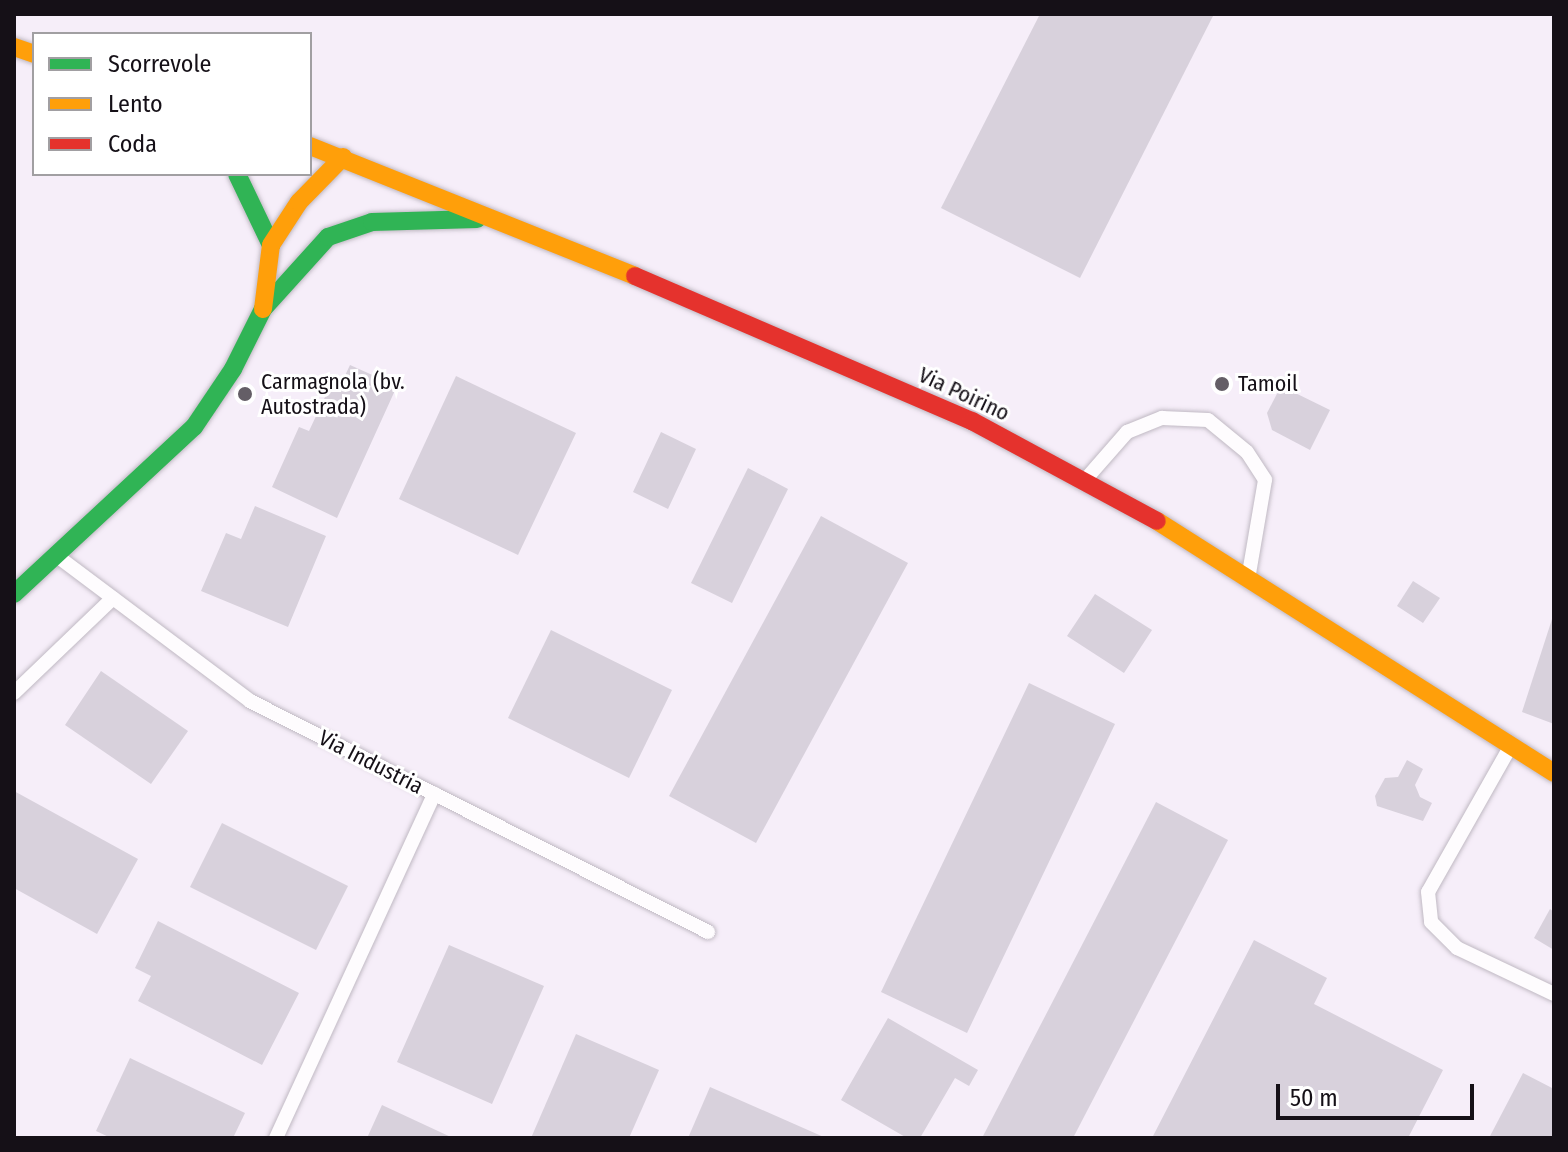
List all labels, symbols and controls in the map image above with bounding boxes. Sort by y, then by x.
legend [32,32,312,176]
text: Scorrevole [108,50,211,78]
text: Lento [108,90,163,118]
text: Coda [108,130,157,158]
street label: Via Poirino [914,362,1014,426]
place label: Carmagnola (bv. Autostrada) [261,368,405,420]
place label: Tamoil [1238,371,1298,397]
marker: Tamoil [1213,375,1231,393]
marker: Carmagnola (bv. Autostrada) [236,385,254,403]
street label: Via Industria [314,724,428,800]
scale bar [1280,1068,1478,1118]
text: 50 m [1290,1084,1338,1112]

